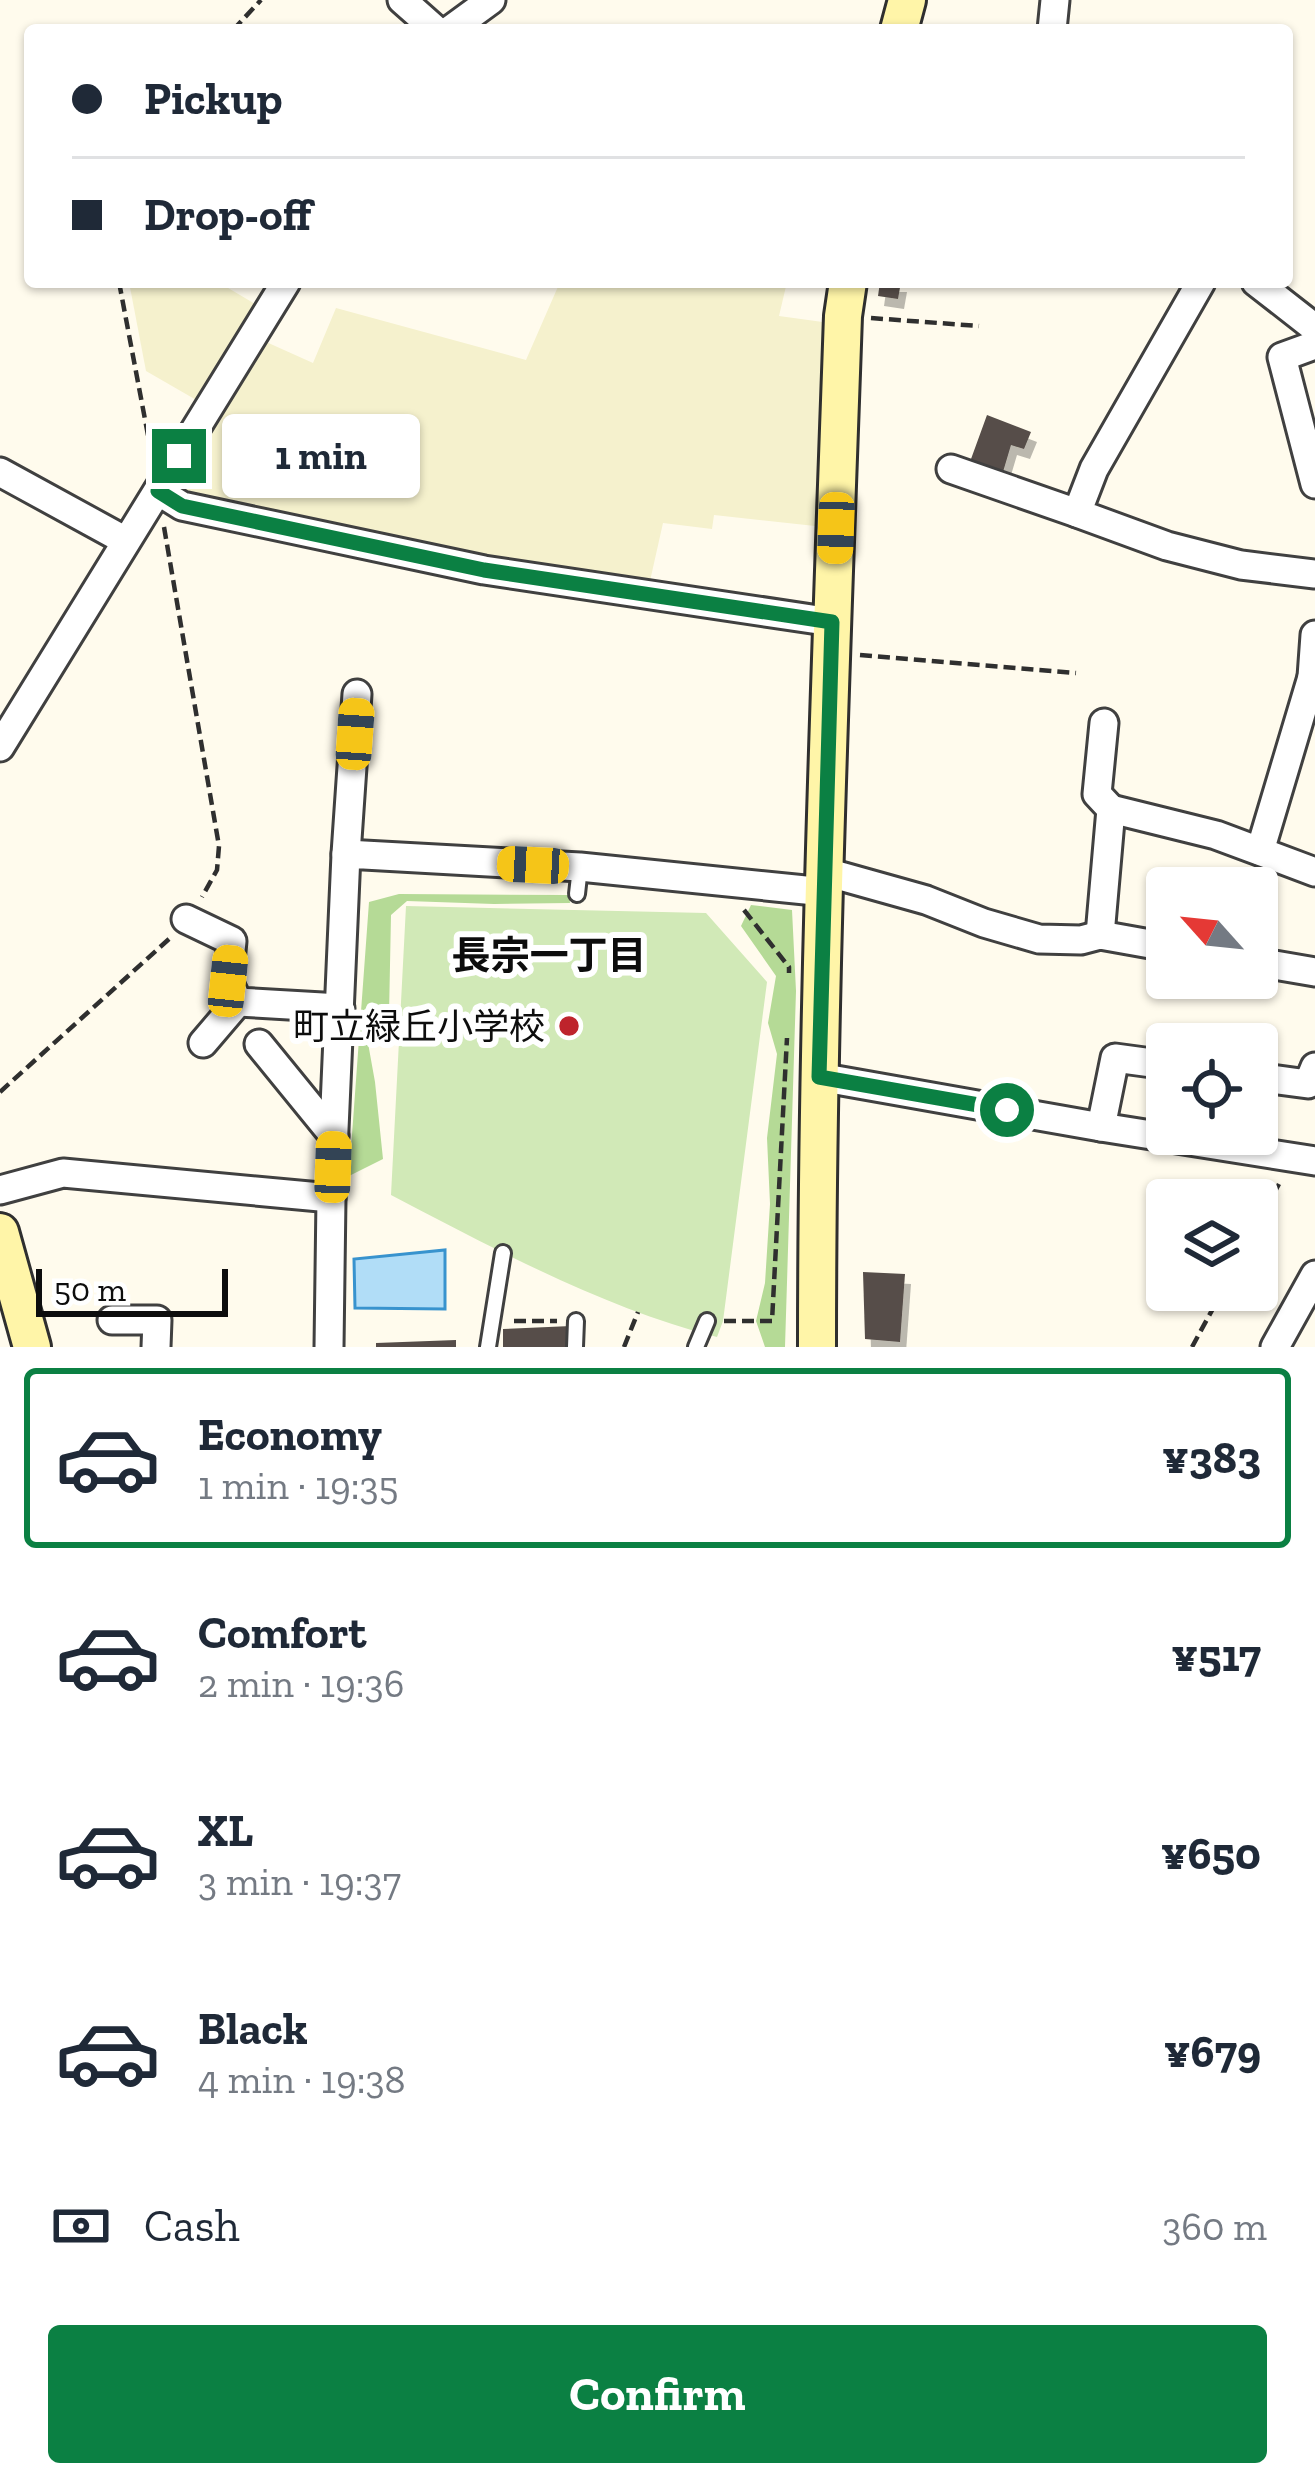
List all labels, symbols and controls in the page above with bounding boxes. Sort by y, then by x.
text: Pickup [144,72,282,126]
text: Drop-off [144,188,312,242]
callout: 1 min [221,414,419,498]
route end [152,429,206,483]
text: 1 min [275,432,367,479]
car [817,491,855,565]
car [335,697,375,771]
car [496,845,570,885]
north arrow [1146,867,1278,999]
map controls [1146,867,1278,1311]
district label: 長宗一丁目 [451,932,647,979]
car [206,943,250,1019]
place label: 町立緑丘小学校 [293,1005,545,1048]
marker: 町立緑丘小学校 [556,1013,582,1039]
button: locate [1146,1023,1278,1155]
route start [980,1083,1034,1137]
car [314,1130,352,1204]
button: layers [1146,1179,1278,1311]
scale bar [36,1263,228,1316]
text: 50 m [54,1270,126,1309]
icon: car [54,1404,162,1512]
text: Economy [198,1408,382,1462]
text: ¥383 [1162,1431,1261,1485]
text: 1 min · 19:35 [198,1462,399,1509]
icon: car [54,1602,162,1710]
text: Comfort [198,1606,366,1660]
text: ¥517 [1171,1629,1261,1683]
text: 2 min · 19:36 [198,1660,404,1707]
icon: car [54,1800,162,1908]
text: XL [198,1804,253,1858]
text: ¥650 [1161,1827,1261,1881]
text: 3 min · 19:37 [198,1858,401,1905]
icon: car [54,1998,162,2106]
text: Black [198,2002,308,2056]
text: ¥679 [1164,2025,1261,2079]
text: 4 min · 19:38 [198,2056,406,2103]
icon: cash [48,2193,114,2259]
text: Cash [144,2199,240,2253]
text: 360 m [1162,2203,1267,2250]
button: Confirm [48,2325,1267,2463]

